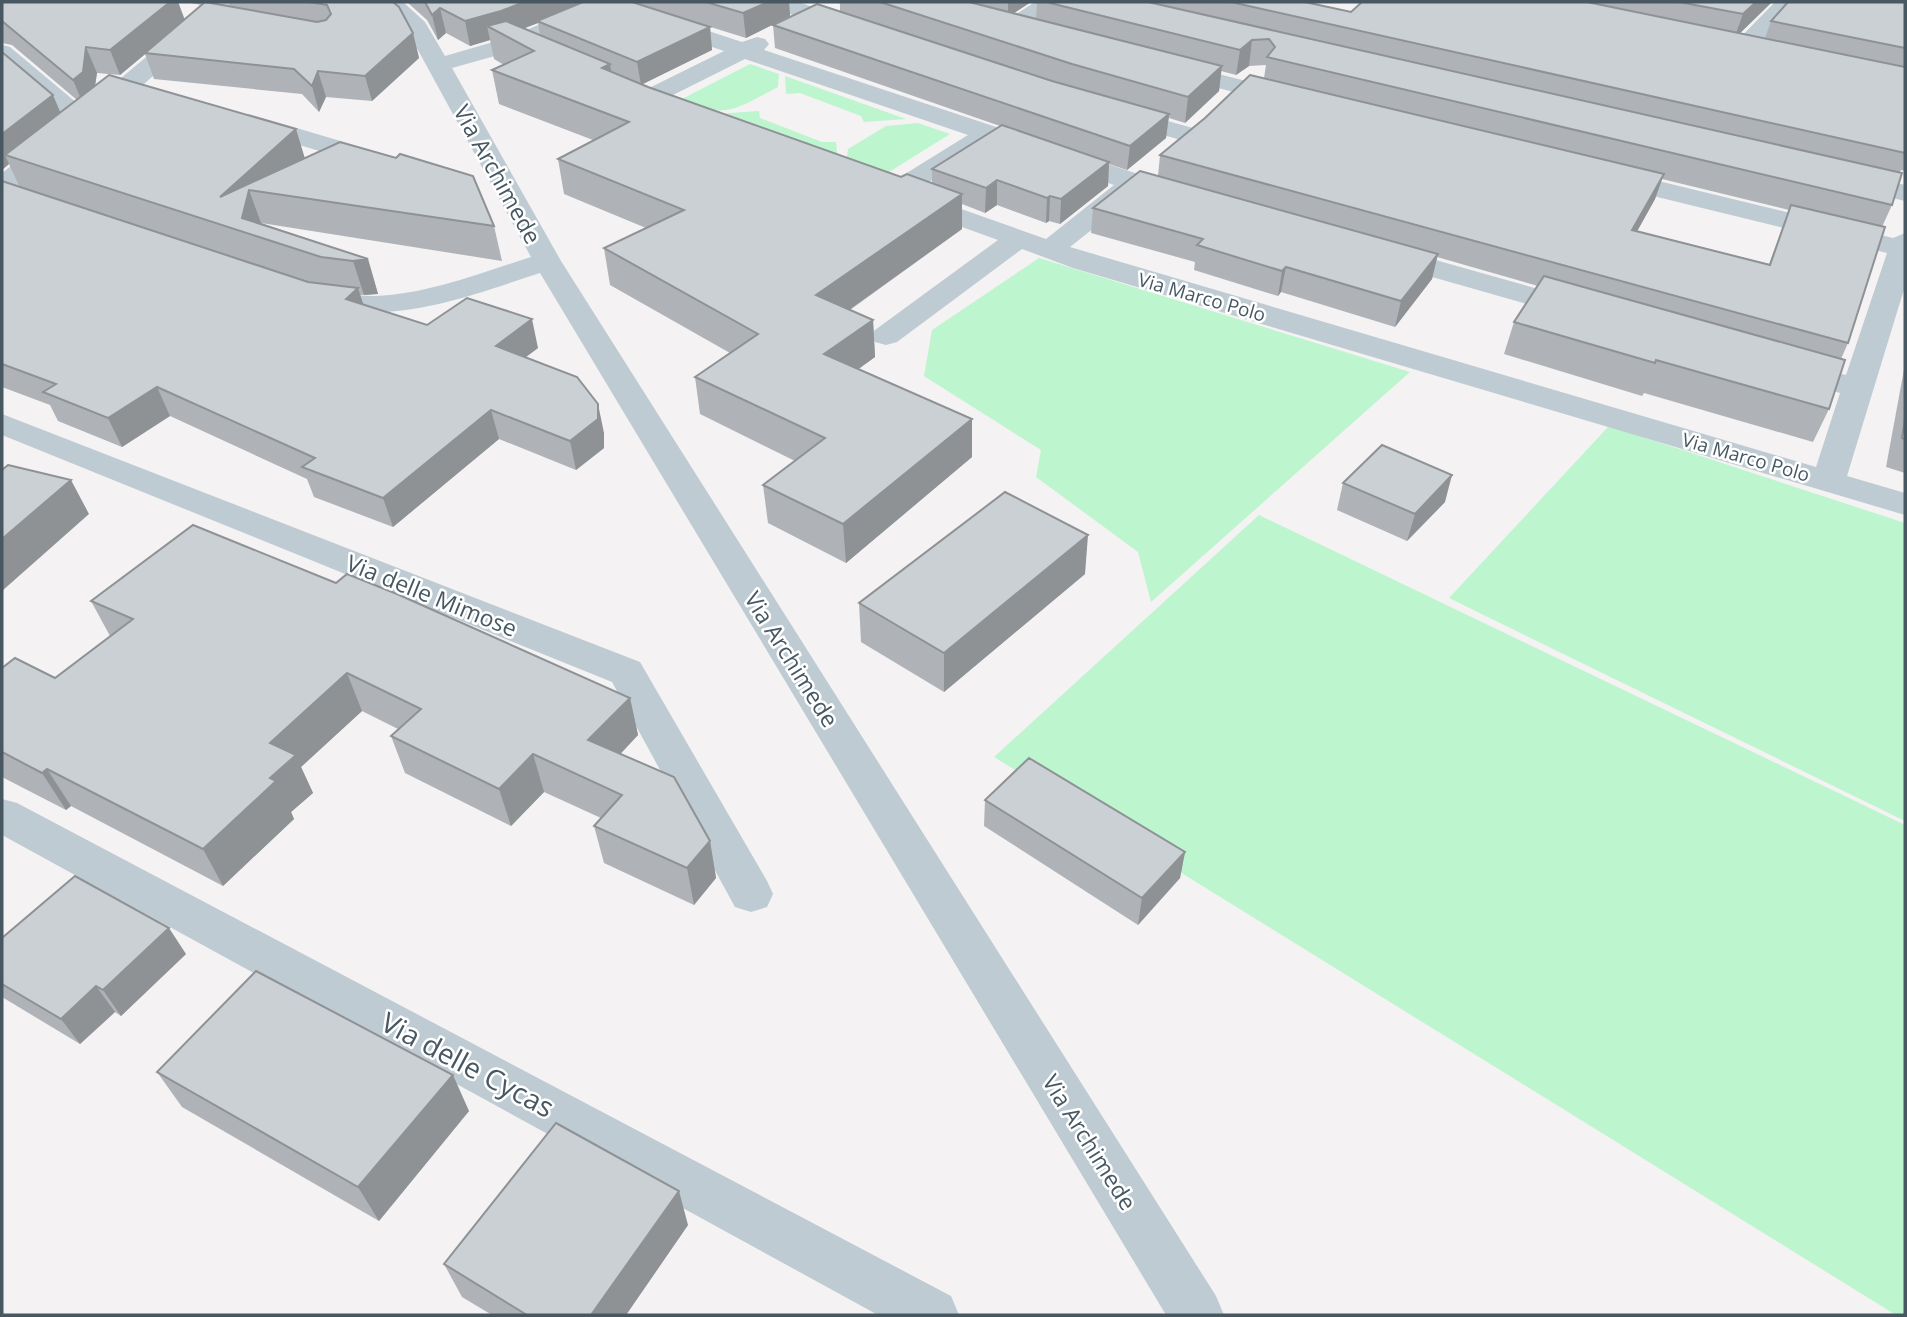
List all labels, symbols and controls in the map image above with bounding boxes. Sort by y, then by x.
street label: Via Archimede [447,99,549,249]
street label: Via Marco Polo [1135,266,1269,328]
street label: Via Marco Polo [1679,426,1813,488]
street label: Via delle Mimose [342,546,522,644]
street label: Via Archimede [738,585,846,733]
street label: Via delle Cycas [375,1002,561,1126]
street label: Via Archimede [1036,1068,1144,1216]

